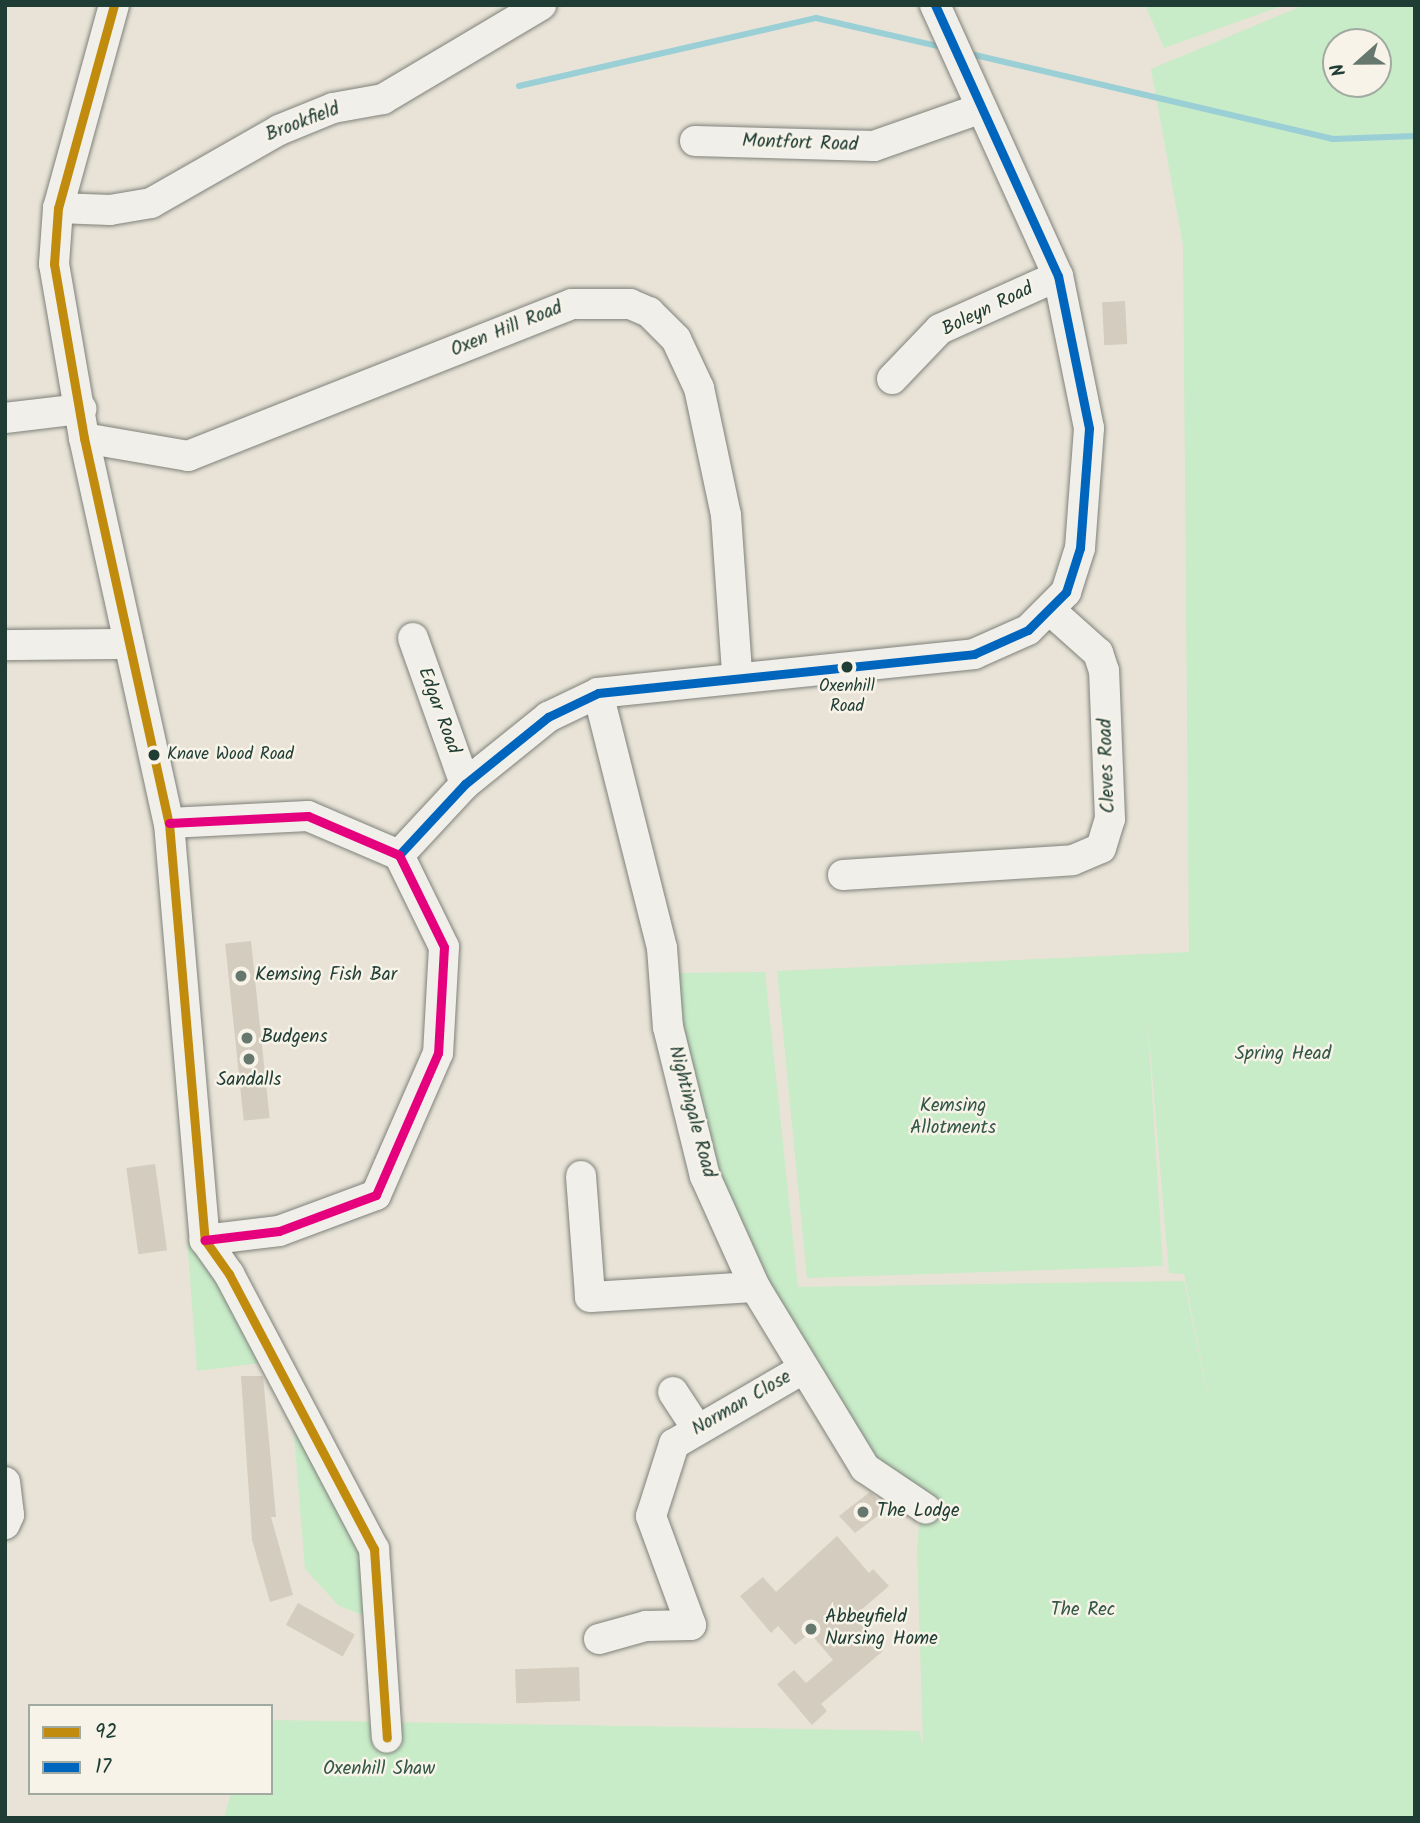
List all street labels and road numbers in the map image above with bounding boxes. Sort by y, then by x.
street label: Brookfield [263,99,343,147]
street label: Montfort Road [742,131,858,157]
street label: Boleyn Road [939,278,1037,342]
street label: Oxen Hill Road [448,297,566,363]
street label: Edgar Road [412,665,464,757]
street label: Cleves Road [1095,718,1121,814]
street label: Nightingale Road [662,1044,720,1180]
street label: Norman Close [688,1366,796,1442]

